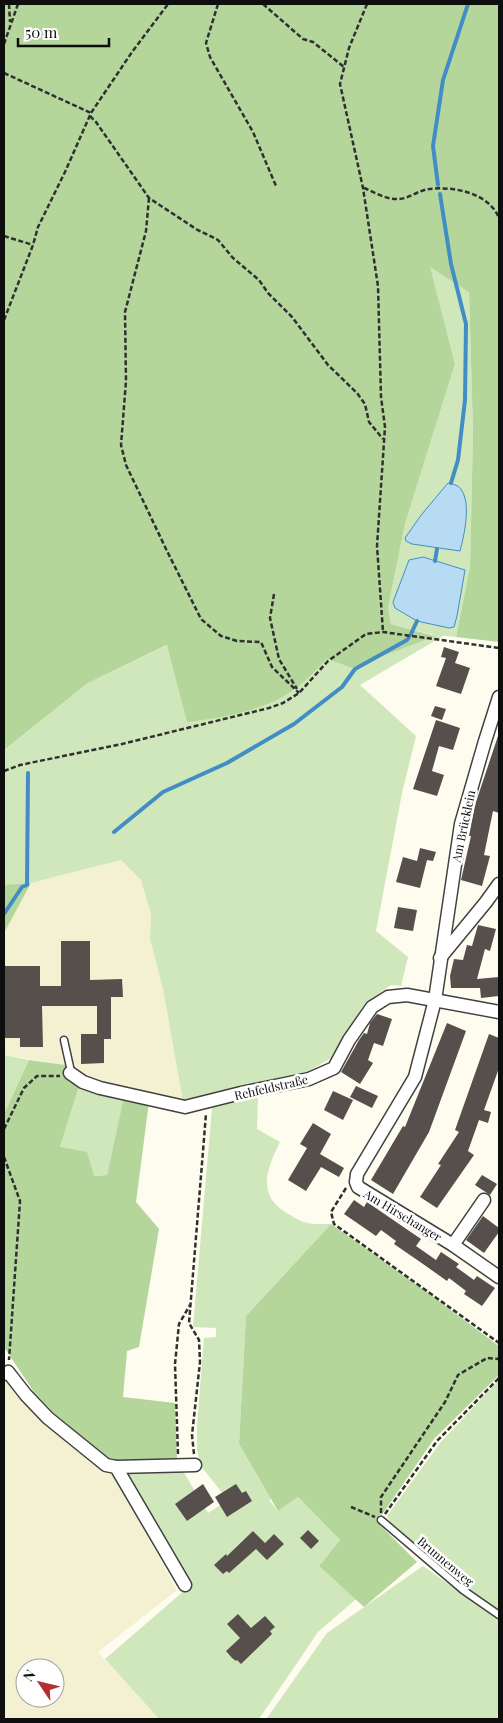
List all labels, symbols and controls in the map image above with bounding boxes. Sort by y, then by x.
scale bar [18,15,109,47]
text: 50 m [25,22,58,42]
street label: Am Brücklein [447,789,478,864]
street label: Rehfeldstraße [233,1071,309,1103]
street label: Am Hirschanger [360,1185,445,1245]
street label: Brunnenweg [415,1533,478,1590]
north arrow [15,1658,65,1708]
text: N [18,1666,40,1685]

